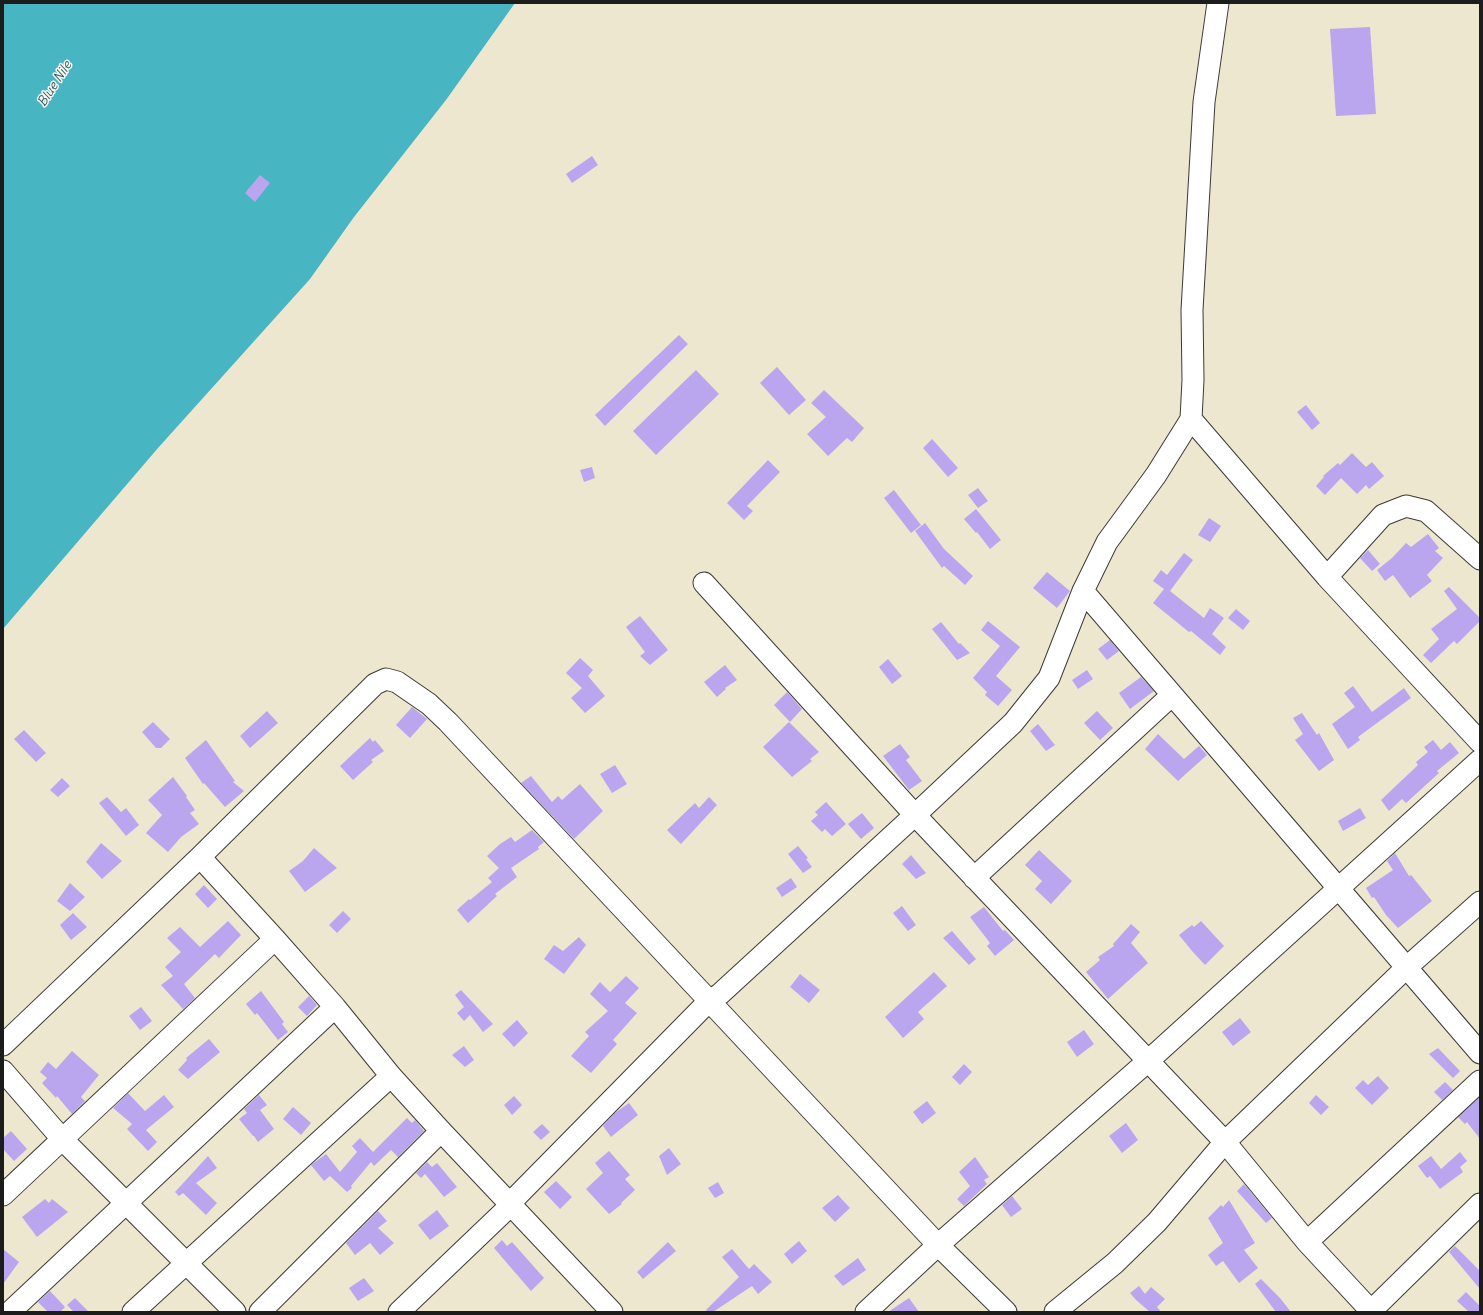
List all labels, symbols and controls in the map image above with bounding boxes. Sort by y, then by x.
water label: Blue Nile [35,58,75,110]

